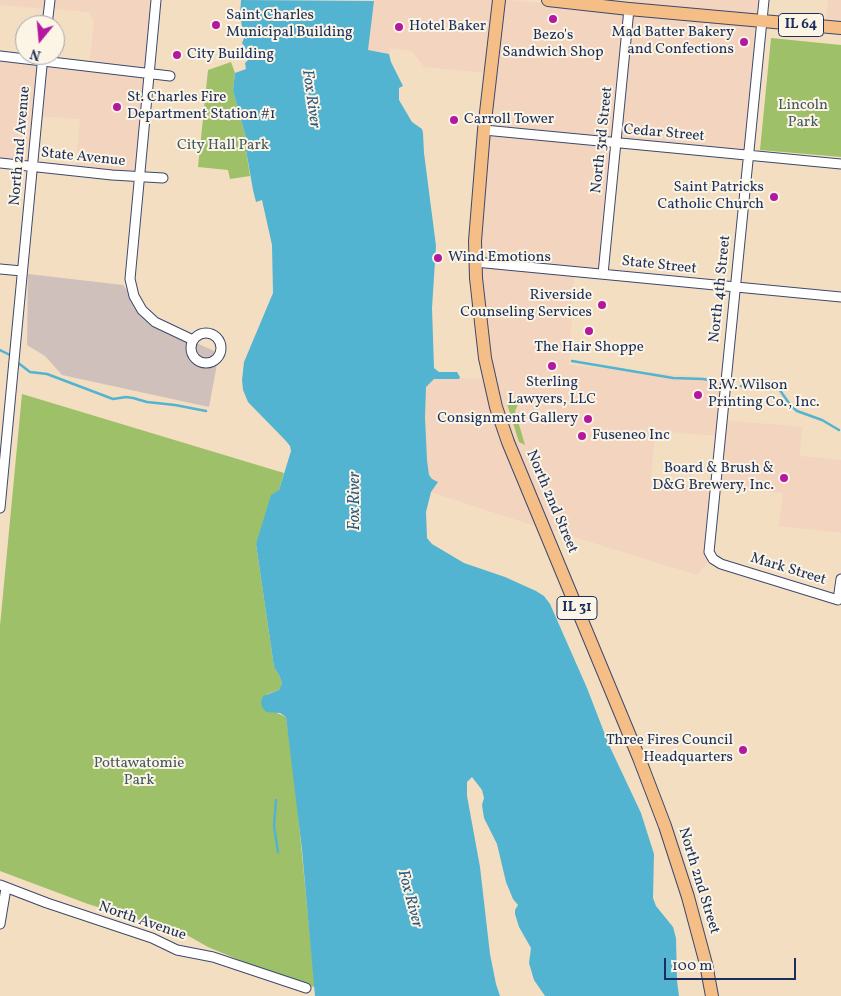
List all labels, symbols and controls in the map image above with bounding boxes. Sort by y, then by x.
place label: Saint Charles Municipal Building [226,7,353,42]
marker: Bezo's Sandwich Shop [547,13,559,25]
road number: IL 64 [778,14,824,36]
north arrow [15,15,65,65]
place label: Hotel Baker [409,18,486,36]
marker: Saint Charles Municipal Building [210,19,222,31]
marker: Hotel Baker [393,21,405,33]
place label: Mad Batter Bakery and Confections [612,24,734,59]
place label: Bezo's Sandwich Shop [502,27,604,62]
marker: Mad Batter Bakery and Confections [738,36,750,48]
text: N [28,43,43,64]
place label: City Building [187,46,274,64]
marker: City Building [171,49,183,61]
water label: Fox River [296,69,324,129]
street label: North 2nd Avenue [7,85,35,207]
street label: North 3rd Street [588,86,618,194]
place label: St. Charles Fire Department Station #1 [127,89,275,124]
park label: Lincoln Park [778,97,828,132]
marker: St. Charles Fire Department Station #1 [111,101,123,113]
place label: Carroll Tower [464,111,554,129]
marker: Carroll Tower [448,114,460,126]
street label: Cedar Street [623,121,705,147]
park label: City Hall Park [177,137,269,155]
street label: State Avenue [40,145,126,171]
place label: Saint Patricks Catholic Church [657,179,764,214]
marker: Saint Patricks Catholic Church [768,191,780,203]
street label: North 4th Street [706,234,736,344]
place label: Wind Emotions [448,249,551,267]
marker: Wind Emotions [432,252,444,264]
street label: State Street [621,253,697,279]
place label: Riverside Counseling Services [460,287,592,322]
marker: Riverside Counseling Services [596,299,608,311]
marker: The Hair Shoppe [583,325,595,337]
place label: The Hair Shoppe [534,339,644,357]
marker: Sterling Lawyers, LLC [546,360,558,372]
place label: Sterling Lawyers, LLC [508,374,596,409]
place label: R.W. Wilson Printing Co., Inc. [708,377,820,412]
marker: R.W. Wilson Printing Co., Inc. [692,389,704,401]
place label: Consignment Gallery [437,410,578,428]
marker: Consignment Gallery [582,413,594,425]
place label: Fuseneo Inc [592,427,670,445]
marker: Fuseneo Inc [576,430,588,442]
street label: North 2nd Street [521,448,581,556]
place label: Board & Brush & D&G Brewery, Inc. [652,460,774,495]
water label: Fox River [346,472,366,530]
marker: Board & Brush & D&G Brewery, Inc. [778,472,790,484]
street label: Mark Street [748,550,828,590]
road number: IL 31 [557,596,597,620]
place label: Three Fires Council Headquarters [606,732,733,767]
marker: Three Fires Council Headquarters [737,744,749,756]
park label: Pottawatomie Park [94,755,184,790]
street label: North 2nd Street [673,826,723,936]
water label: Fox River [392,868,426,930]
street label: North Avenue [96,899,188,945]
scale bar [666,948,798,980]
text: 100 m [672,956,712,977]

